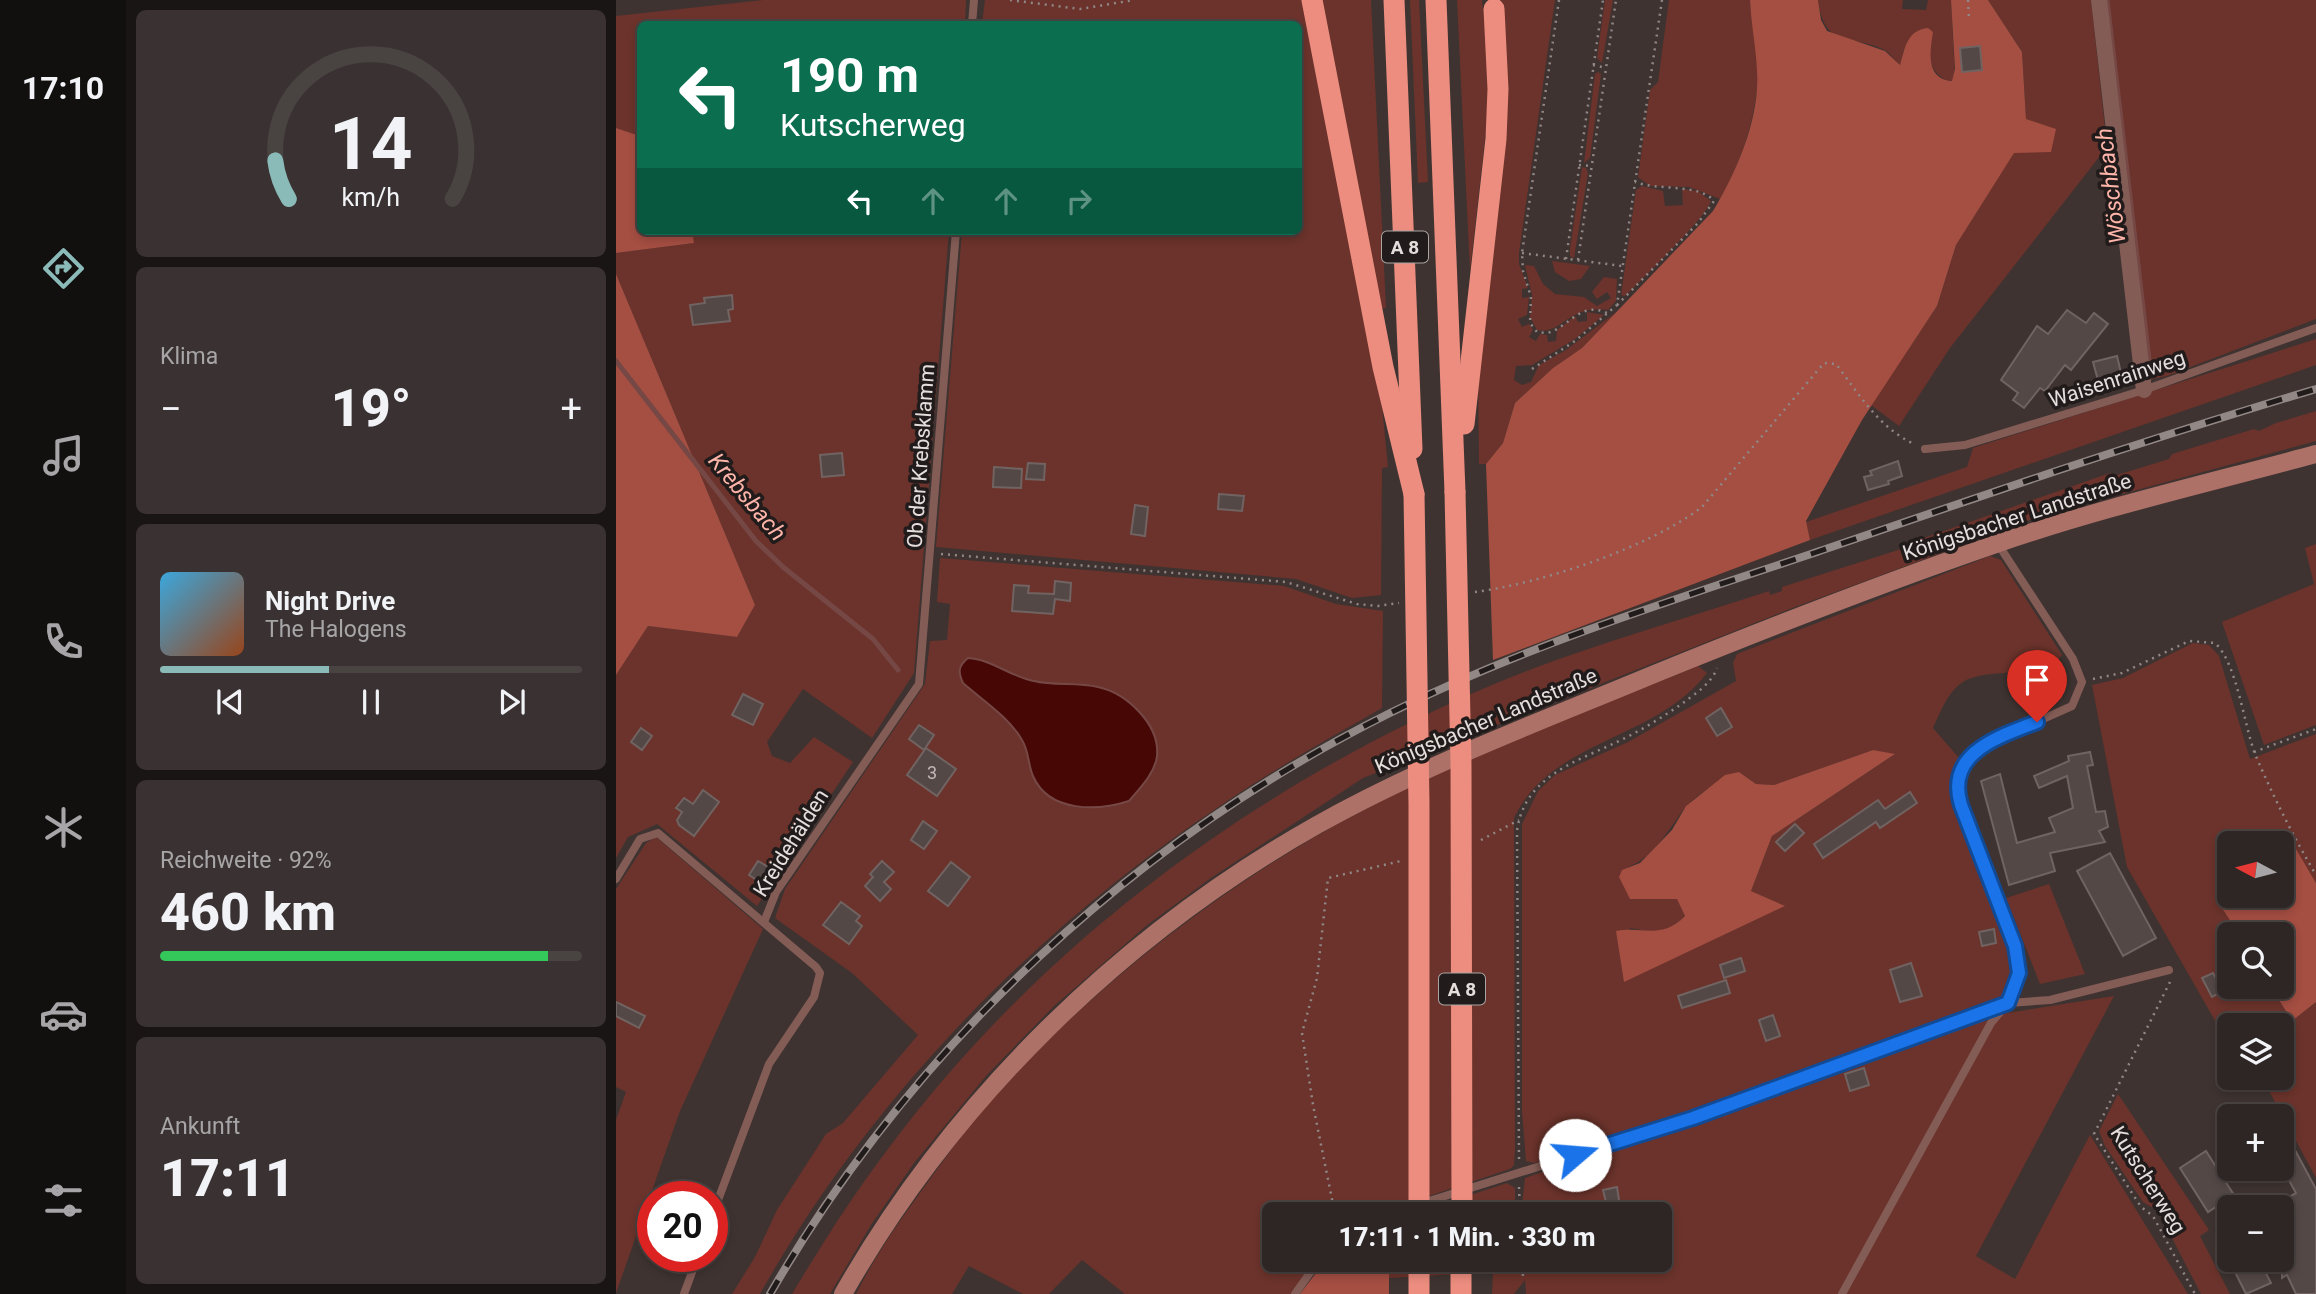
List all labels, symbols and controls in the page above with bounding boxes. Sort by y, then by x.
text: 190 m [780,47,919,104]
icon: left [665,49,756,140]
text: 17:10 [22,69,104,107]
text: 14 [329,102,413,188]
text: Kutscherweg [780,106,966,144]
water label: Wöschbach [2091,127,2131,245]
icon: left [841,182,879,220]
icon: ahead [914,182,952,220]
icon: ahead [987,182,1025,220]
icon: right [1060,182,1098,220]
text: km/h [342,183,400,212]
road number: A 8 [1382,232,1428,262]
icon: directions [39,244,88,293]
text: Klima [160,343,218,370]
street label: Waisenrainweg [2046,346,2188,412]
street label: Ob der Krebsklamm [903,363,939,549]
text: 19° [331,378,411,439]
text: − [160,387,182,431]
text: + [560,387,582,431]
icon: music [39,431,88,480]
water label: Krebsbach [703,448,791,546]
street label: Königsbacher Landstraße [1900,469,2134,565]
text: Night Drive [265,586,395,616]
text: The Halogens [265,616,407,643]
icon: phone [39,617,88,666]
pin [2007,650,2067,722]
icon: arrive [2018,661,2056,699]
street label: Königsbacher Landstraße [1371,663,1601,779]
icon: previous [211,683,249,721]
icon: pause [352,683,390,721]
icon: next [493,683,531,721]
house number: 3 [927,762,937,783]
street label: Kreidehälden [748,785,834,901]
icon: climate [39,803,88,852]
north arrow [2217,831,2294,908]
map controls [2217,831,2294,1272]
text: Reichweite · 92% [160,847,332,874]
text: 460 km [160,882,336,943]
button: search [2217,922,2294,999]
road number: A 8 [1439,973,1485,1004]
icon: car [39,990,88,1039]
button: layers [2217,1013,2294,1090]
button: + [2217,1104,2294,1181]
text: Ankunft [160,1113,240,1140]
position arrow [1538,1118,1612,1192]
street label: Kutscherweg [2106,1122,2190,1238]
text: 17:11 [160,1148,295,1209]
icon: filters [39,1176,88,1225]
speed limit sign: 20 [637,1181,728,1272]
button: − [2217,1195,2294,1272]
text: 17:11 · 1 Min. · 330 m [1338,1222,1596,1252]

